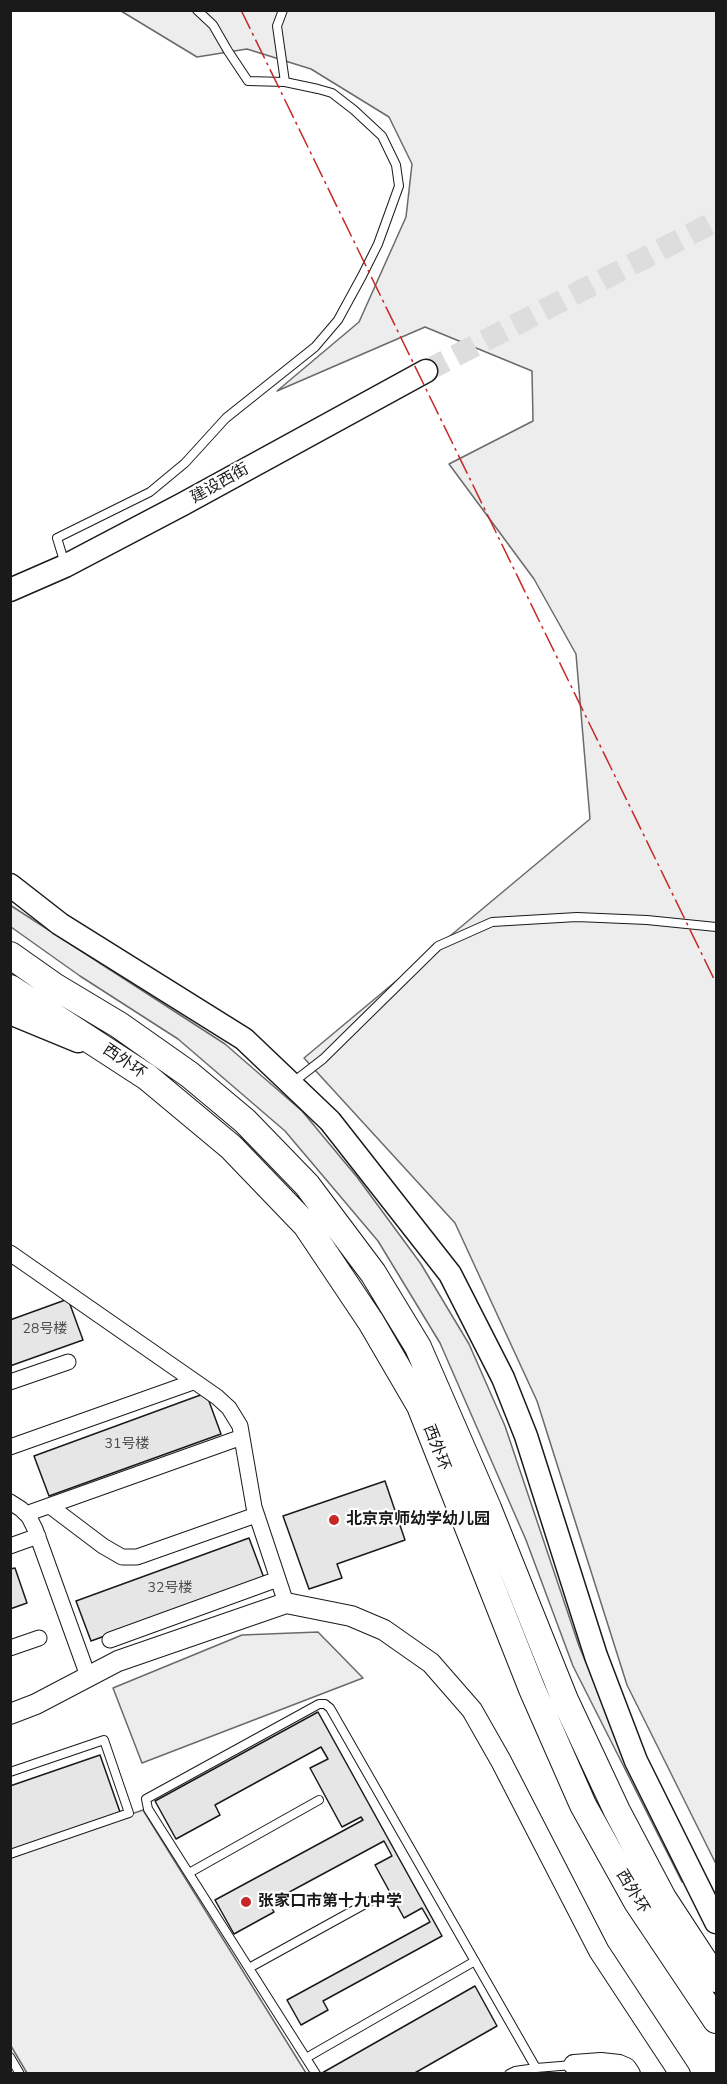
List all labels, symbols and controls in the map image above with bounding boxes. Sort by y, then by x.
street label: 建设西街 [187,460,253,508]
street label: 西外环 [99,1041,149,1083]
house number: 28号楼 [23,1322,67,1338]
street label: 西外环 [418,1422,454,1474]
house number: 31号楼 [105,1437,149,1453]
place label: 北京京师幼学幼儿园 [346,1510,490,1530]
marker: 北京京师幼学幼儿园 [327,1513,341,1527]
house number: 32号楼 [148,1581,192,1597]
street label: 西外环 [611,1866,653,1918]
place label: 张家口市第十九中学 [258,1892,402,1912]
marker: 张家口市第十九中学 [239,1895,253,1909]

